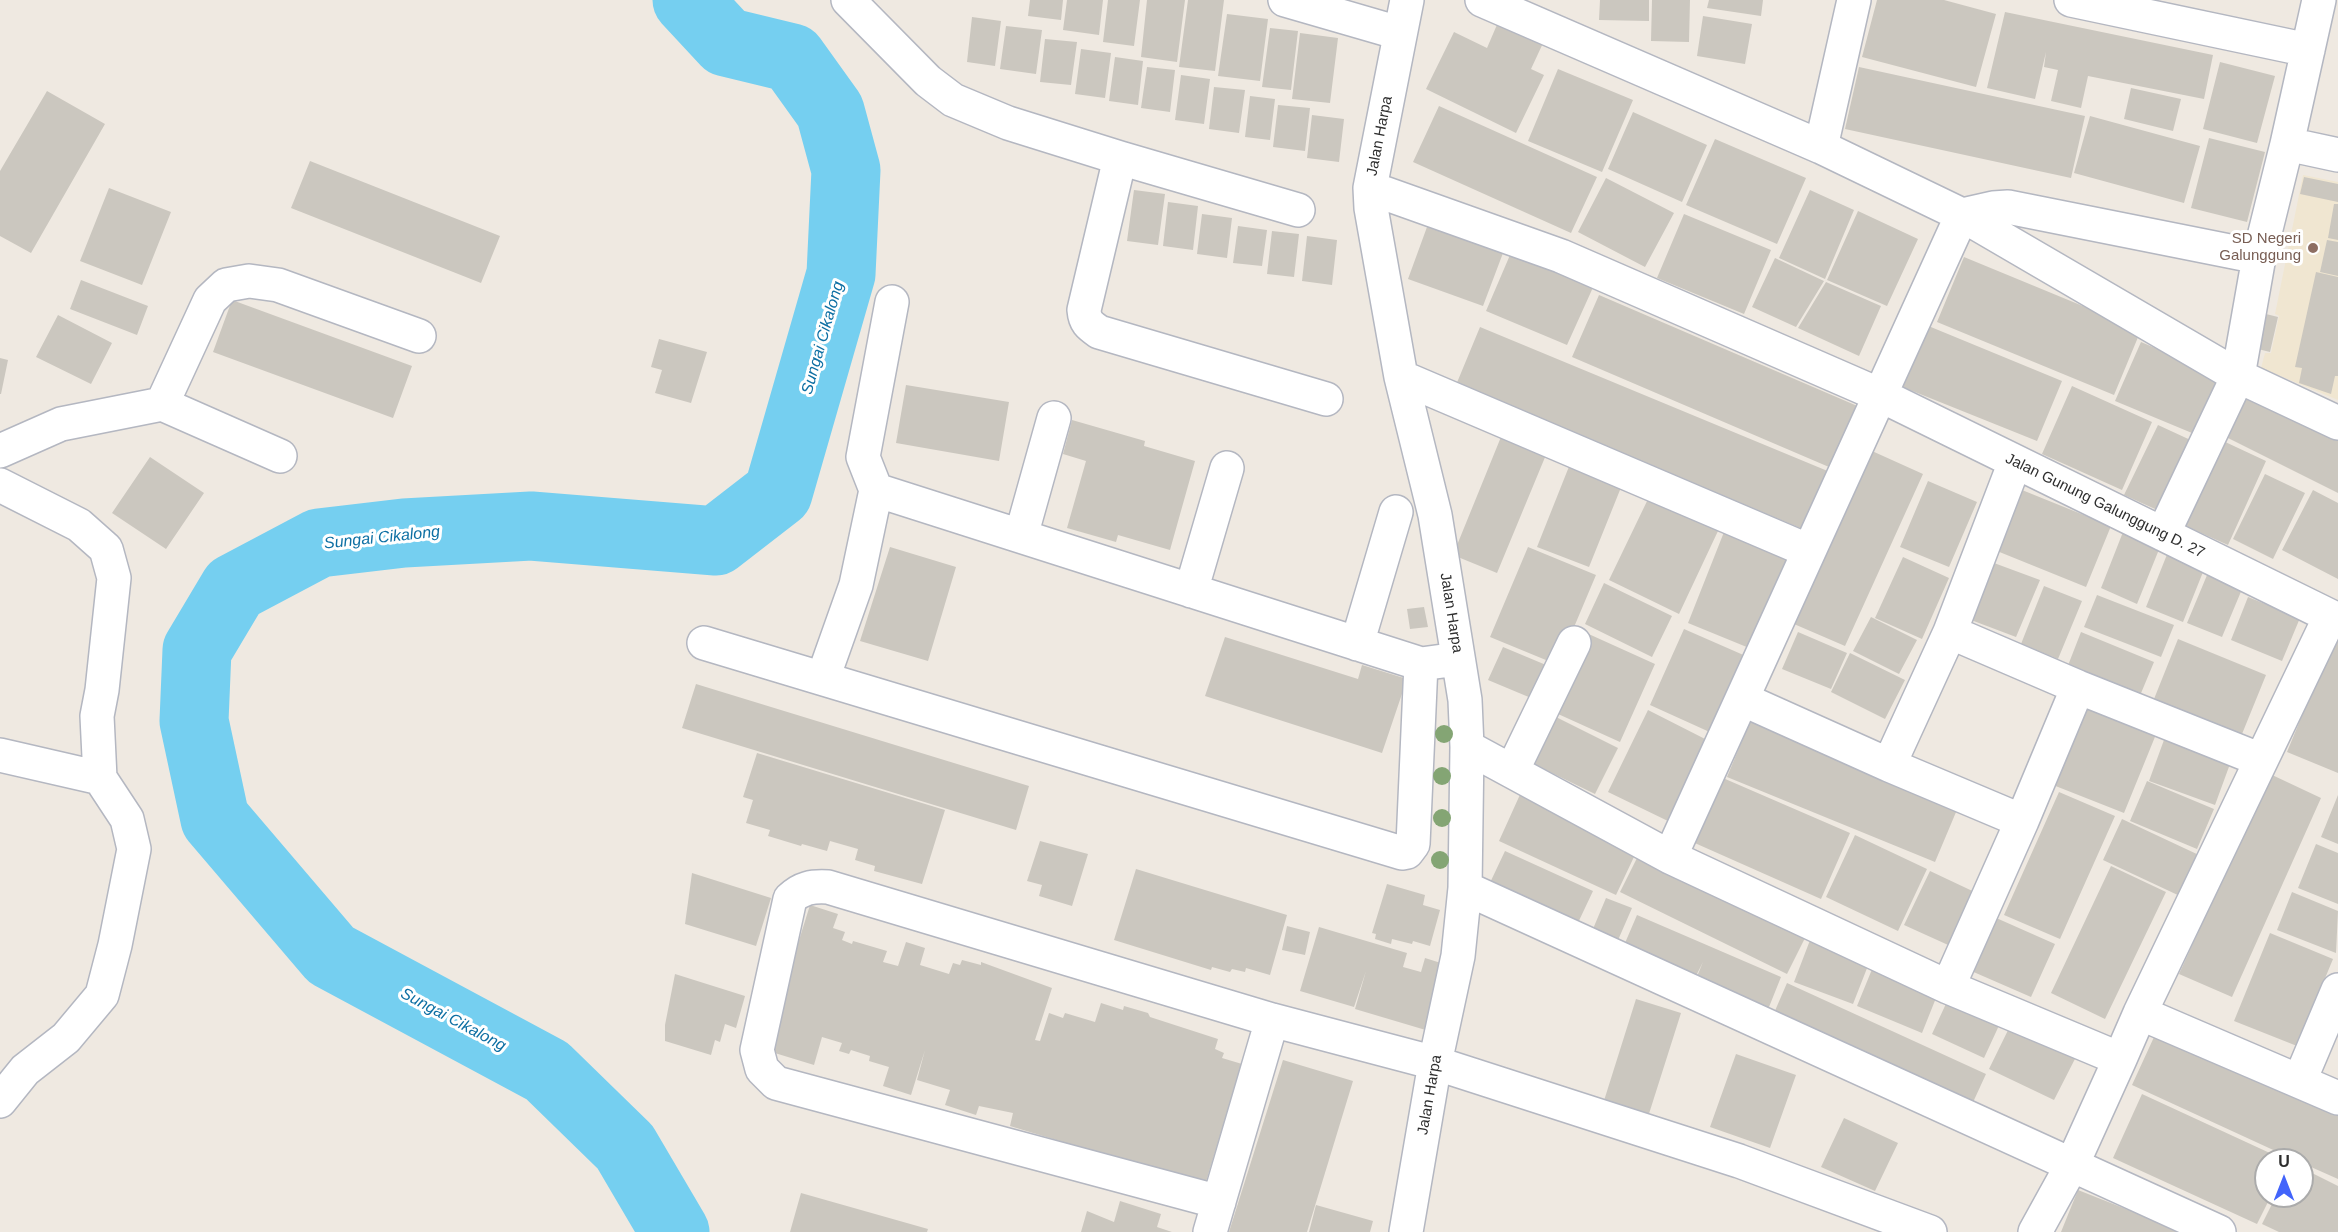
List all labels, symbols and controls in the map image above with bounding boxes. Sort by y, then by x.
street label: Jalan Harpa [1363,95,1397,177]
place label: SD Negeri Galunggung [2219,230,2301,265]
marker: SD Negeri Galunggung [2306,241,2320,255]
water label: Sungai Cikalong [798,279,848,397]
street label: Jalan Gunung Galunggung D. 27 [2002,450,2208,562]
water label: Sungai Cikalong [323,522,441,554]
street label: Jalan Harpa [1436,572,1466,654]
water label: Sungai Cikalong [397,984,509,1056]
street label: Jalan Harpa [1414,1054,1446,1136]
north arrow [2254,1148,2314,1208]
text: U [2278,1153,2290,1170]

